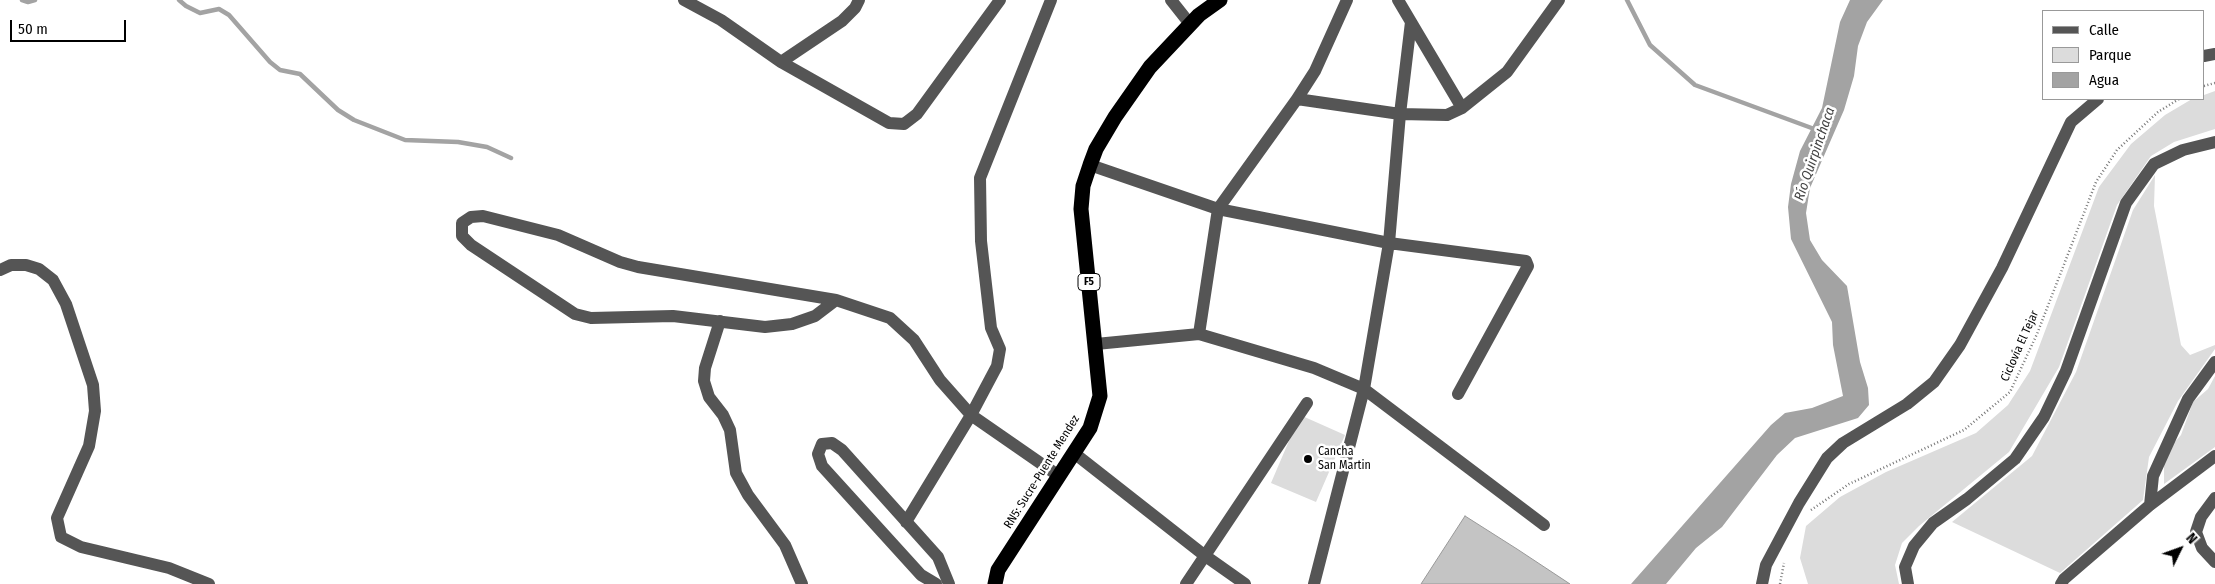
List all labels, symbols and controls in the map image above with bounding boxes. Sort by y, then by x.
scale bar [12,10,129,42]
legend [2042,10,2205,100]
text: 50 m [18,20,48,38]
text: Calle [2089,21,2119,39]
text: Parque [2089,46,2132,64]
text: Agua [2089,71,2119,89]
water label: Río Quirpinchaca [1791,105,1839,203]
road number: F5 [1078,274,1100,290]
street label: Ciclovía El Tejar [1998,308,2042,384]
street label: RN5: Sucre-Puente Mendez [1001,413,1083,531]
place label: Cancha San Martin [1318,445,1371,473]
marker: Cancha San Martin [1302,453,1314,465]
north arrow [2155,524,2205,574]
text: N [2182,530,2201,547]

